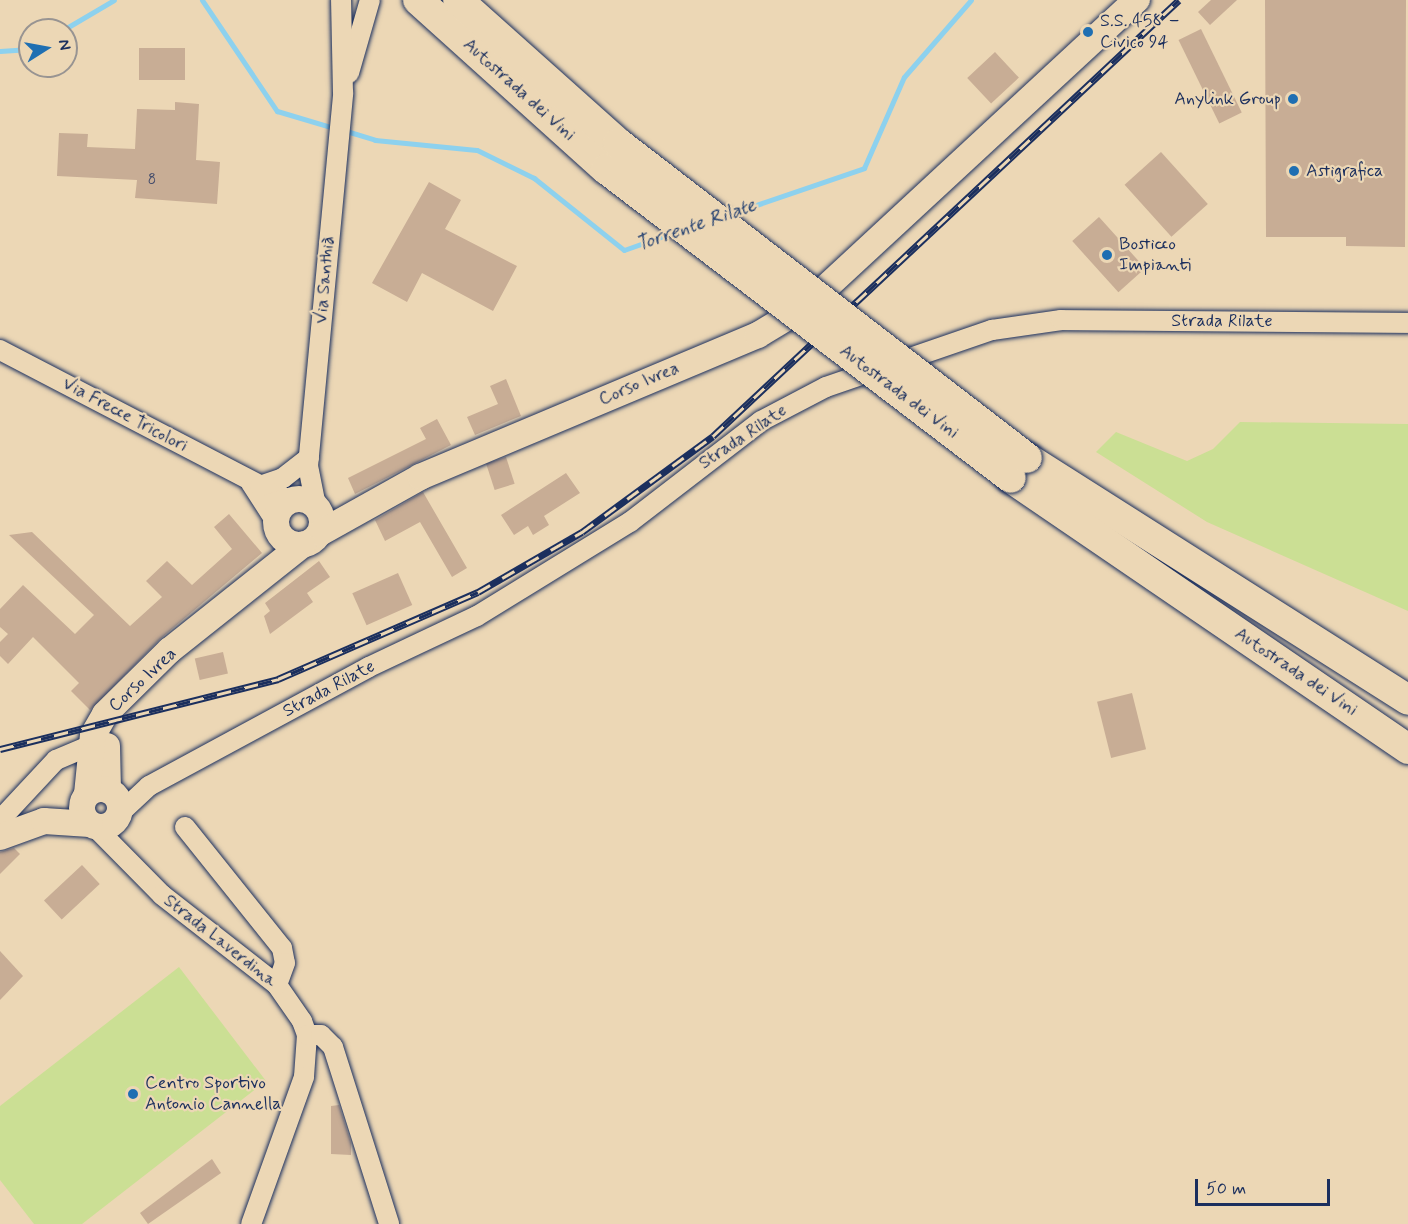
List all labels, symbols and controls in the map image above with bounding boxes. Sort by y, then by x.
place label: S.S. 458 – Civico 94 [1100,11,1181,54]
north arrow [18,18,78,78]
marker: S.S. 458 – Civico 94 [1081,25,1095,39]
street label: Autostrada dei Vini [459,34,579,146]
text: N [53,38,76,52]
place label: Anylink Group [1175,88,1281,110]
marker: Anylink Group [1286,92,1300,106]
place label: Astigrafica [1306,160,1383,182]
marker: Astigrafica [1287,164,1301,178]
house number: 8 [148,172,156,190]
water label: Torrente Rilate [633,193,759,257]
place label: Bosticco Impianti [1119,234,1191,276]
street label: Via Santhià [310,236,340,324]
marker: Bosticco Impianti [1100,248,1114,262]
street label: Strada Rilate [1172,310,1272,332]
street label: Autostrada dei Vini [836,341,962,443]
street label: Corso Ivrea [593,356,685,412]
street label: Via Frecce Tricolori [59,373,191,457]
street label: Strada Rilate [696,400,790,474]
street label: Autostrada dei Vini [1231,623,1361,721]
street label: Corso Ivrea [102,641,184,719]
street label: Strada Rilate [280,656,378,722]
street label: Strada Laverdina [161,891,279,991]
place label: Centro Sportivo Antonio Cannella [145,1073,283,1116]
marker: Centro Sportivo Antonio Cannella [126,1087,140,1101]
scale bar [1198,1167,1333,1205]
text: 50 m [1206,1177,1246,1201]

